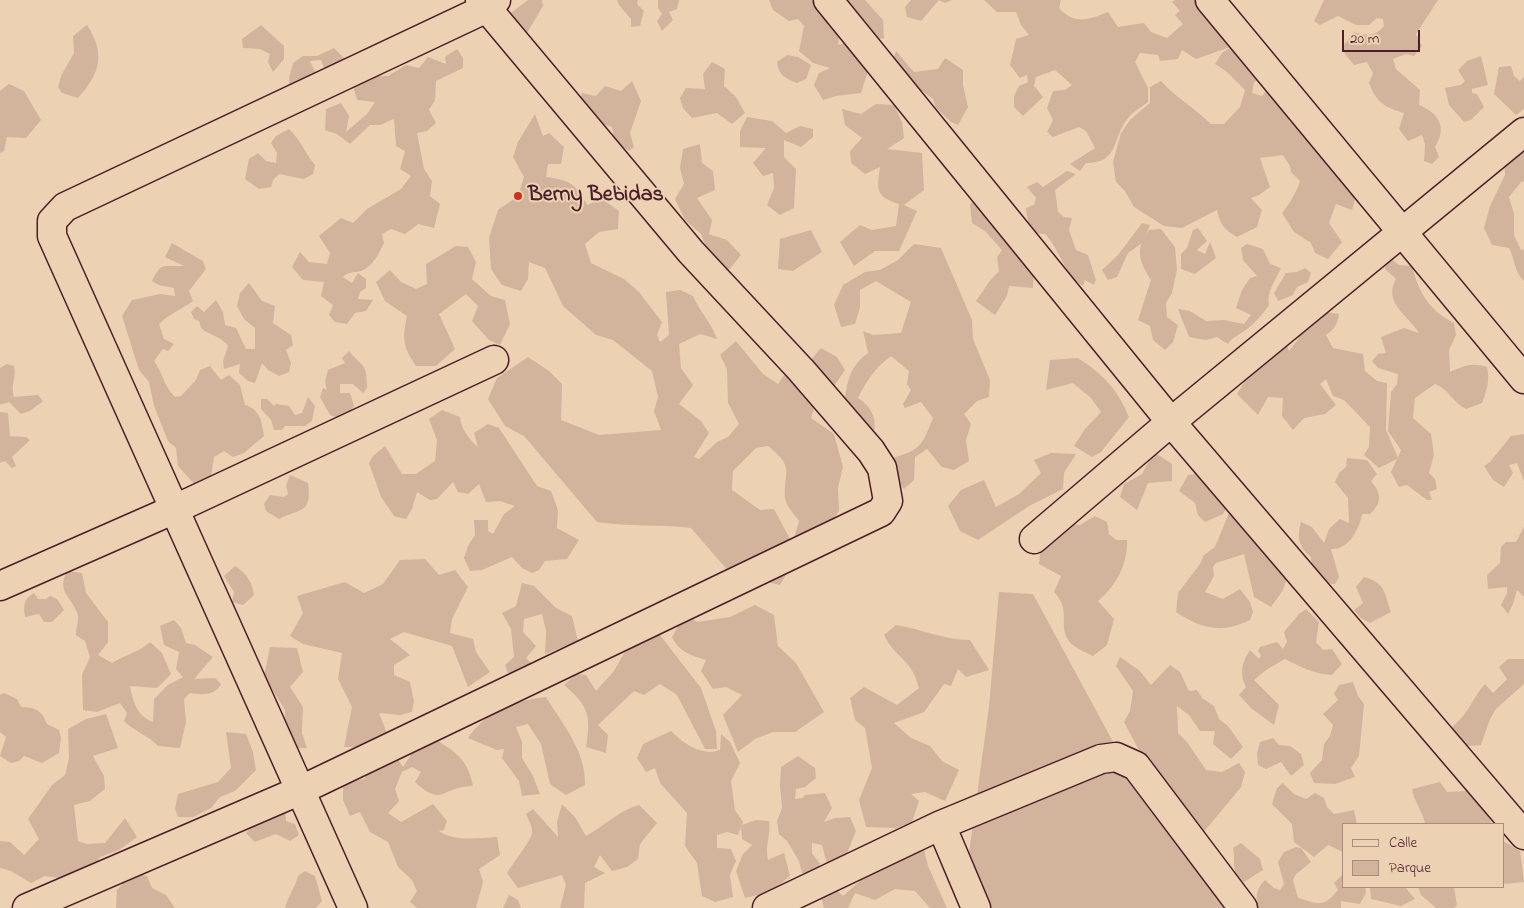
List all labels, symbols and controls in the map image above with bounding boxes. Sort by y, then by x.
scale bar [1344,20,1422,52]
text: 20 m [1350,28,1379,50]
place label: Berny Bebidas [528,183,664,209]
marker: Berny Bebidas [512,190,524,202]
legend [1342,823,1504,888]
text: Calle [1389,832,1417,854]
text: Parque [1389,857,1431,879]

